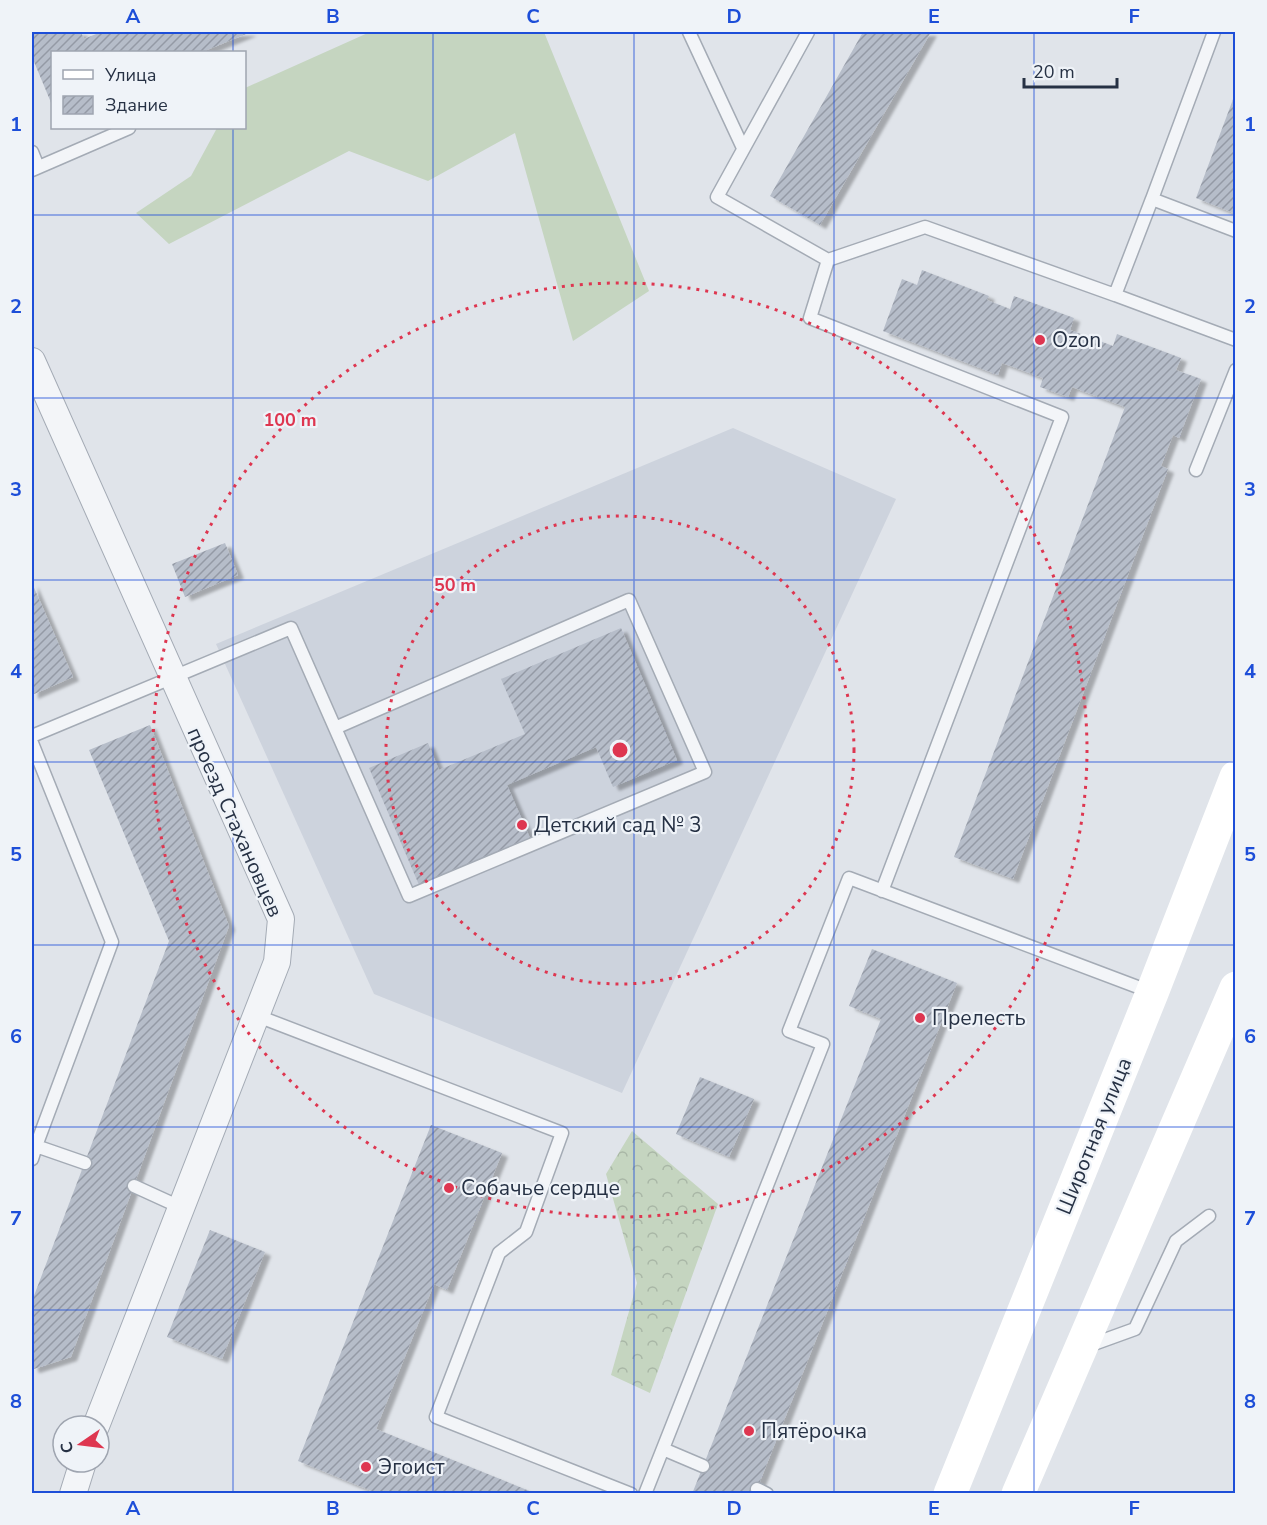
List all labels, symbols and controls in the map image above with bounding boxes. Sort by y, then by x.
text: A [126,3,141,30]
text: B [326,3,340,30]
text: C [526,3,540,30]
text: D [726,3,742,30]
text: E [928,3,940,30]
text: F [1128,3,1140,30]
legend [51,51,246,129]
scale bar [1024,51,1117,89]
text: 20 m [1033,60,1075,84]
text: Улица [104,63,156,87]
text: Здание [105,93,168,117]
text: 1 [10,111,22,138]
text: 1 [1244,111,1256,138]
text: 2 [10,293,22,320]
text: 2 [1244,293,1256,320]
place label: Ozon [1052,326,1101,354]
marker: Ozon [1033,333,1047,347]
text: 100 m [263,408,317,432]
text: 3 [10,476,22,503]
text: 3 [1244,476,1256,503]
text: 50 m [434,573,476,597]
text: 4 [10,658,22,685]
text: 4 [1244,658,1256,685]
street label: проезд Стахановцев [181,723,289,921]
centre of rings [610,740,630,760]
place label: Детский сад № 3 [534,811,702,839]
marker: Детский сад № 3 [515,818,529,832]
text: 5 [10,841,22,868]
text: 5 [1244,841,1256,868]
place label: Прелесть [932,1004,1026,1032]
marker: Прелесть [913,1011,927,1025]
text: 6 [10,1023,22,1050]
text: 6 [1244,1023,1256,1050]
street label: Широтная улица [1050,1053,1138,1219]
place label: Собачье сердце [461,1174,620,1202]
marker: Собачье сердце [442,1181,456,1195]
text: 7 [10,1205,22,1232]
text: 7 [1244,1205,1256,1232]
text: 8 [10,1388,22,1415]
text: 8 [1244,1388,1256,1415]
north arrow [51,1414,111,1474]
place label: Пятёрочка [761,1417,867,1445]
marker: Пятёрочка [742,1424,756,1438]
text: С [55,1439,79,1455]
place label: Эгоист [378,1453,445,1481]
marker: Эгоист [359,1460,373,1474]
text: A [126,1495,141,1522]
text: B [326,1495,340,1522]
text: C [526,1495,540,1522]
text: D [726,1495,742,1522]
text: E [928,1495,940,1522]
text: F [1128,1495,1140,1522]

